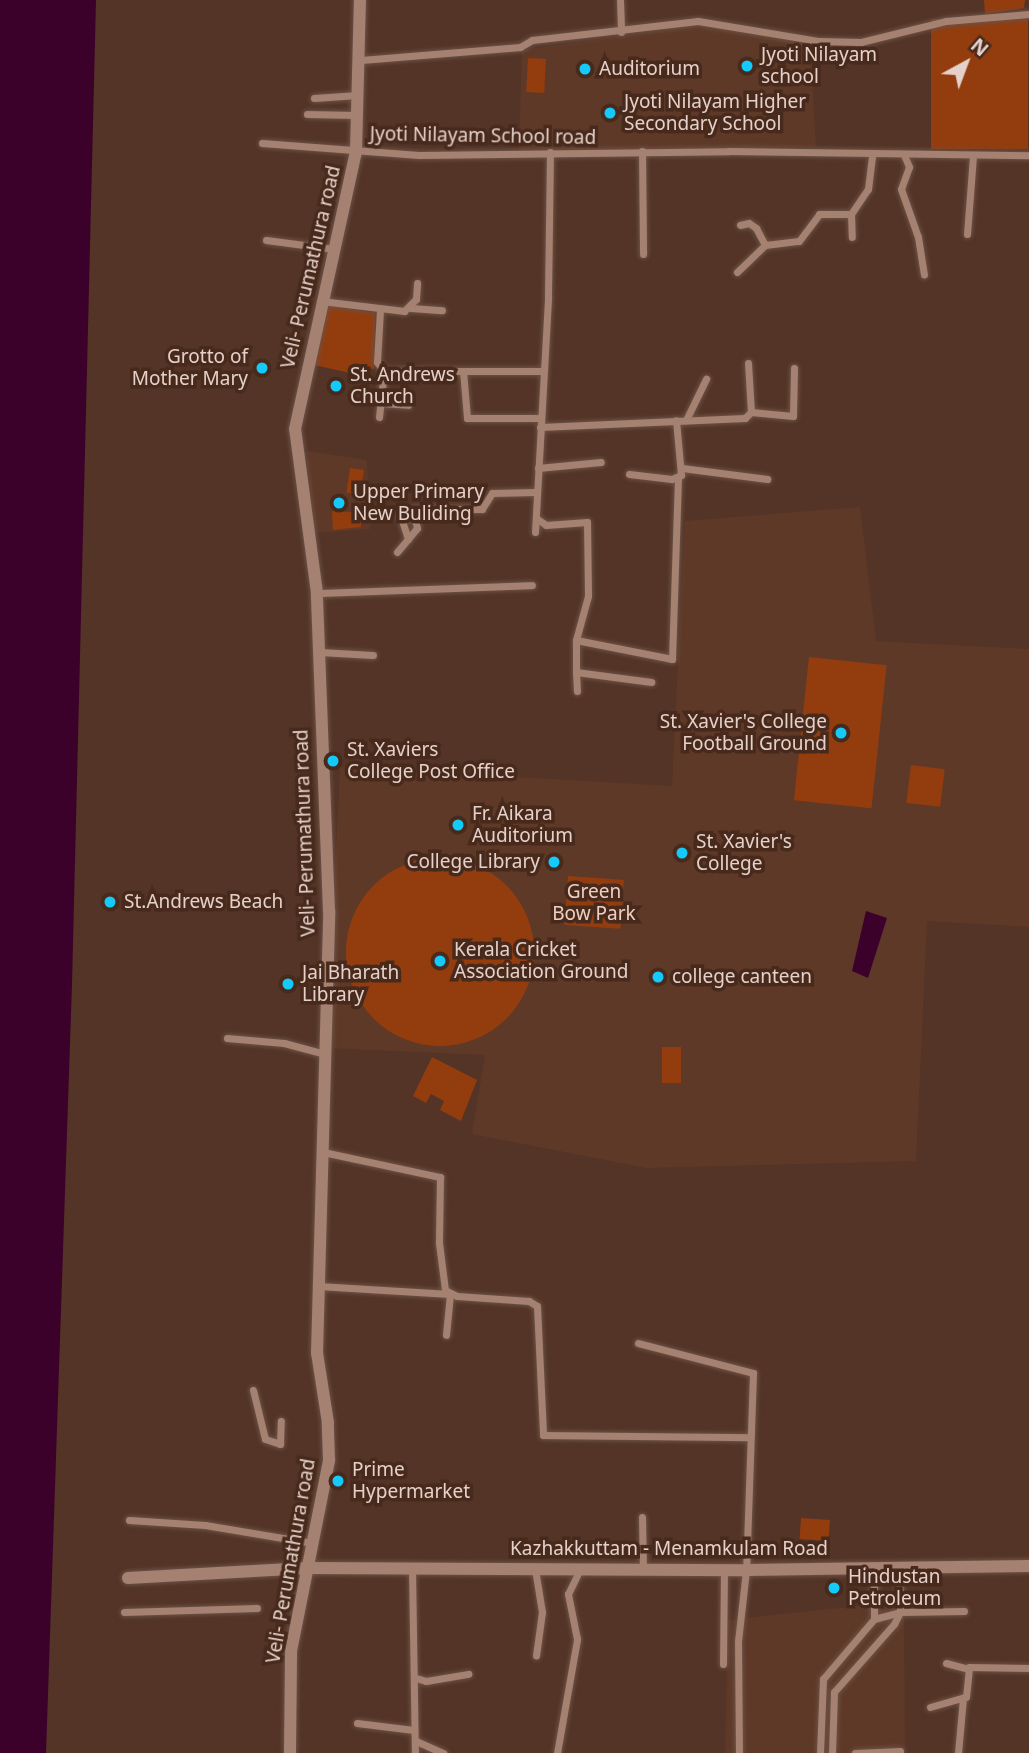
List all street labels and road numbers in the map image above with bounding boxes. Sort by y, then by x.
street label: Jyoti Nilayam School road [370,123,596,149]
street label: Veli- Perumathura road [277,163,345,371]
street label: Veli- Perumathura road [290,729,320,937]
street label: Veli- Perumathura road [262,1457,320,1665]
street label: Kazhakkuttam - Menamkulam Road [510,1538,828,1560]

